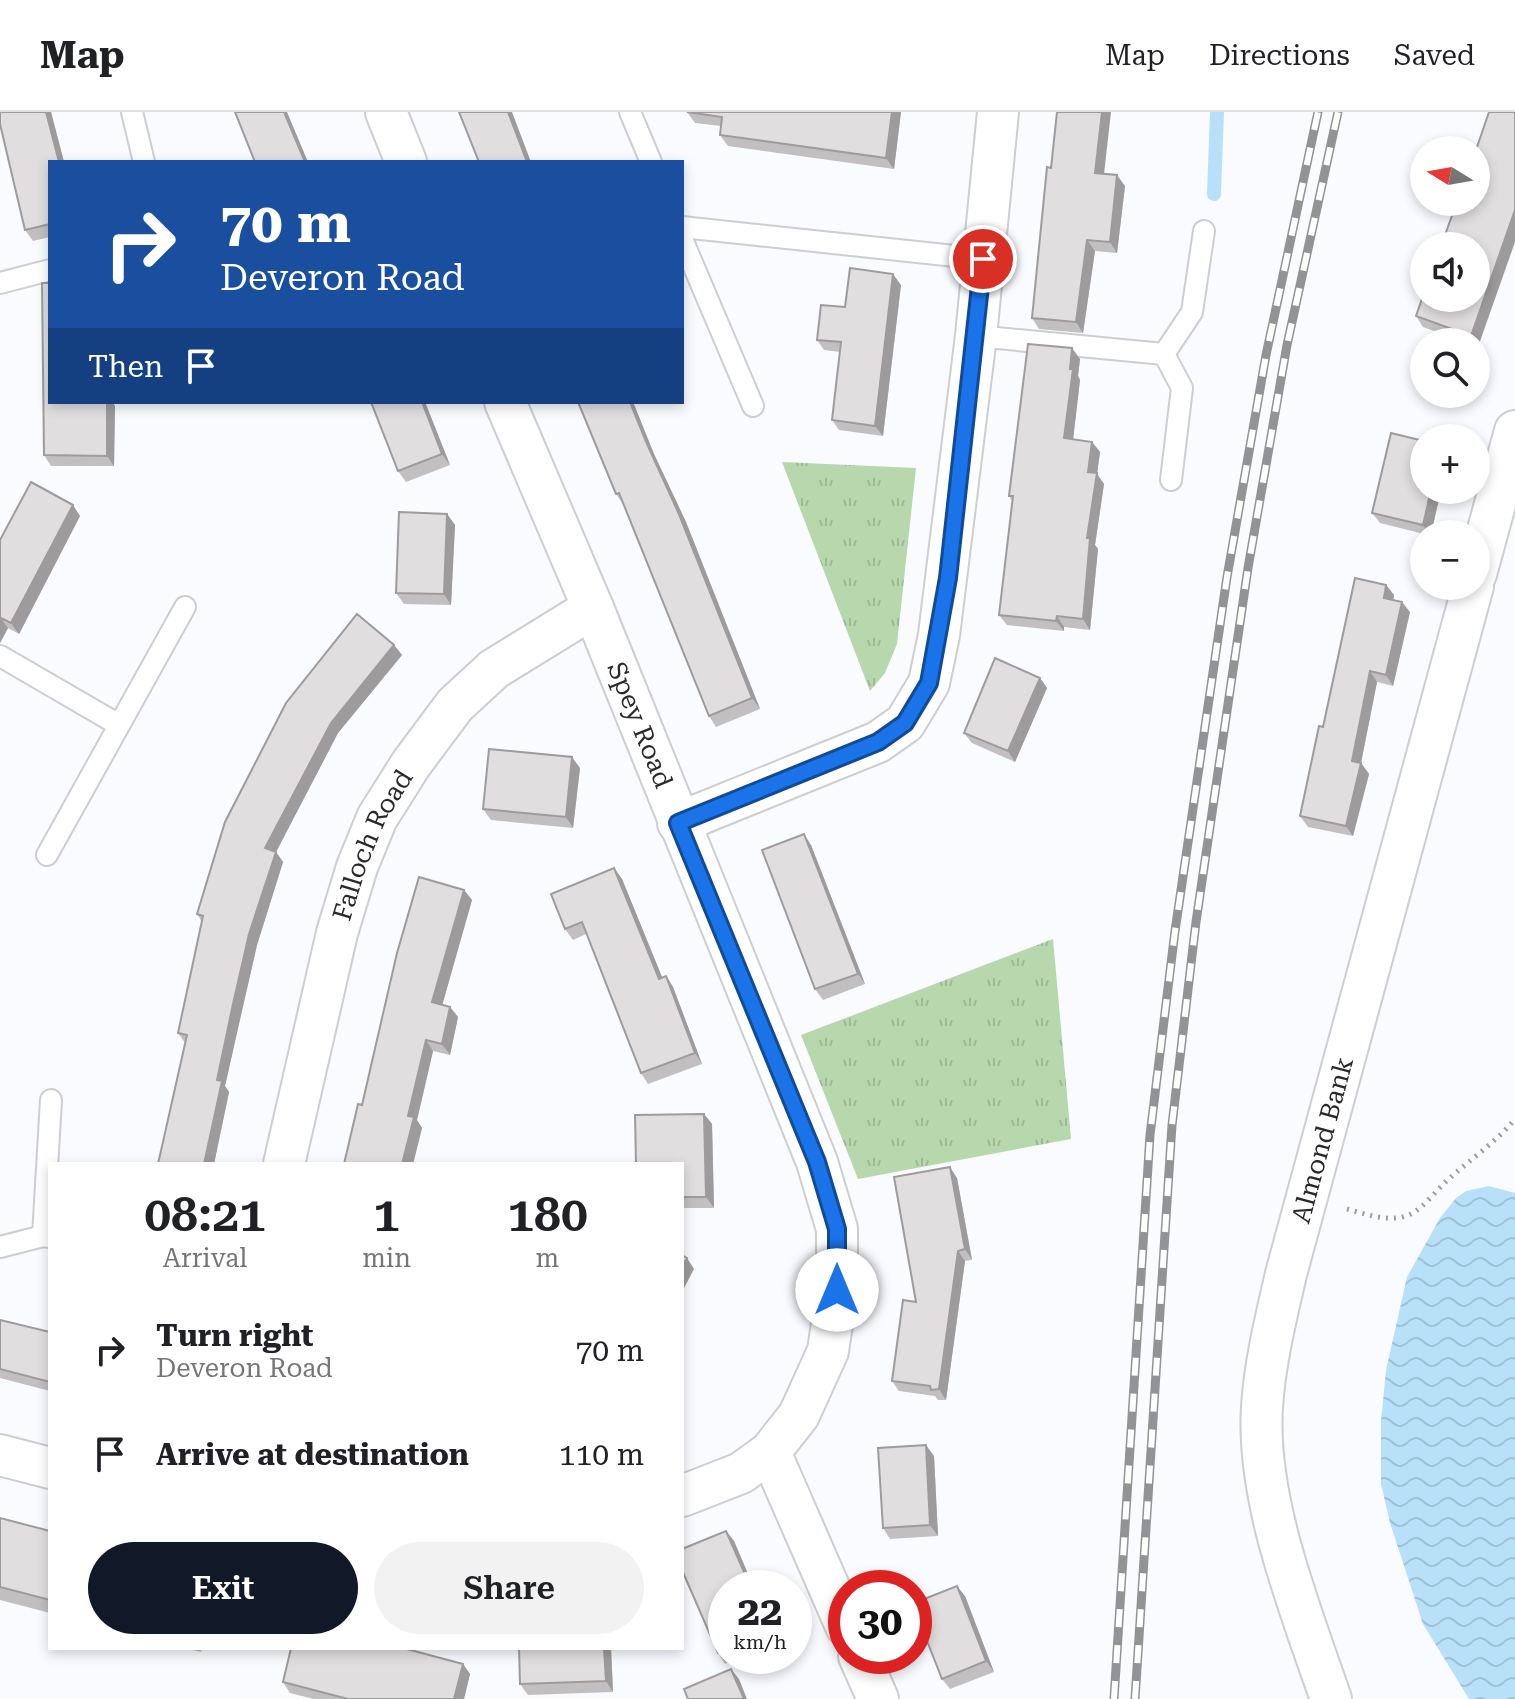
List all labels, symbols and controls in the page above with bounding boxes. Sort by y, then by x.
text: Map [40,33,125,77]
text: Map [1105,39,1165,72]
text: Directions [1209,39,1350,72]
text: Saved [1394,39,1475,72]
north arrow [1410,136,1490,216]
map controls [1410,136,1490,600]
text: 70 m [220,190,351,256]
icon: right [88,192,192,296]
pin [949,225,1017,293]
button: sound [1410,232,1490,312]
icon: arrive [961,237,1005,281]
text: Deveron Road [220,257,465,299]
button: search [1410,328,1490,408]
icon: arrive [179,344,223,388]
text: Then [88,349,163,384]
button: + [1410,424,1490,504]
button: − [1410,520,1490,600]
street label: Spey Road [601,657,679,792]
street label: Falloch Road [327,764,419,924]
street label: Almond Bank [1286,1054,1359,1226]
text: 08:21 [144,1187,266,1243]
text: 1 [373,1187,400,1243]
text: 180 [507,1187,588,1243]
text: Arrival [163,1243,247,1273]
text: min [362,1243,411,1273]
text: m [536,1243,559,1273]
position arrow [795,1248,879,1332]
text: Turn right [156,1318,313,1353]
icon: right [88,1328,132,1372]
text: 70 m [575,1333,644,1368]
text: Deveron Road [156,1353,333,1383]
icon: arrive [88,1432,132,1476]
text: Arrive at destination [156,1437,469,1472]
text: 110 m [559,1437,644,1472]
button: Exit [88,1542,358,1634]
button: Share [374,1542,644,1634]
speed limit sign: 30 [828,1570,932,1674]
text: 22 [738,1588,782,1635]
text: km/h [733,1630,787,1654]

